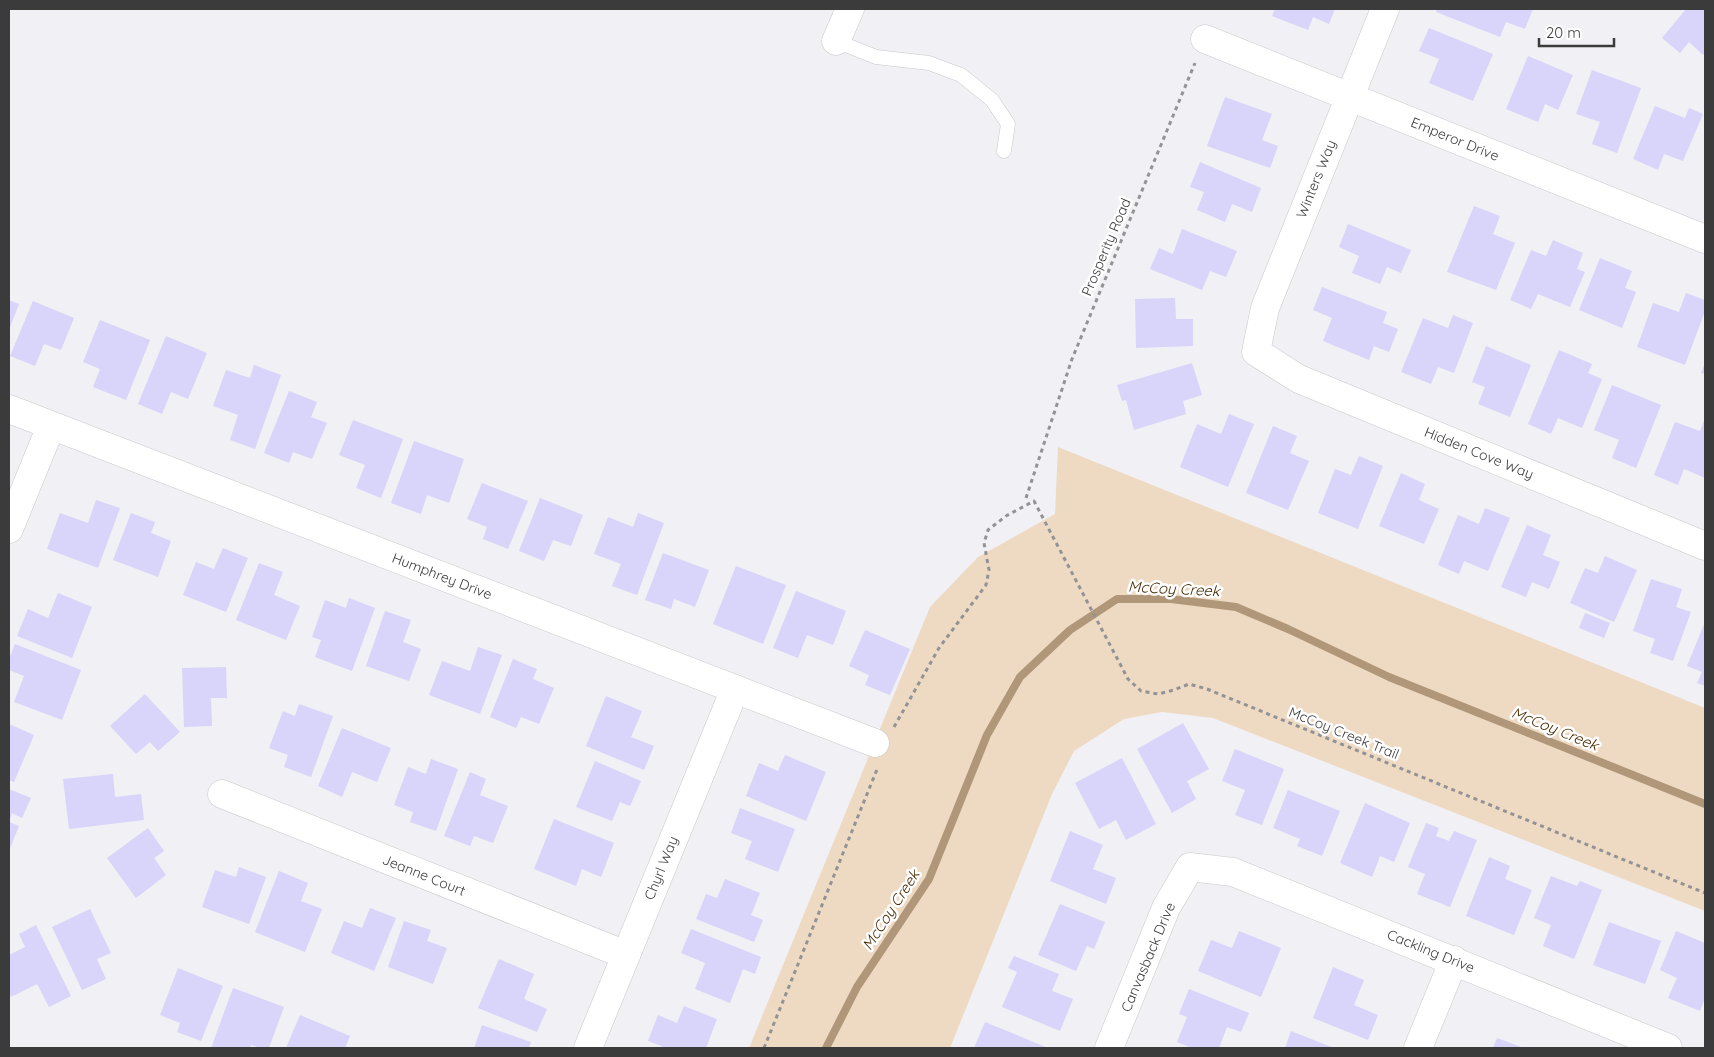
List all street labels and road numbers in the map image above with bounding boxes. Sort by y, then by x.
street label: Emperor Drive [1408,113,1502,165]
street label: Winters Way [1292,137,1340,221]
street label: Prosperity Road [1077,195,1135,299]
street label: Hidden Cove Way [1422,423,1536,483]
street label: Humphrey Drive [389,549,495,603]
street label: McCoy Creek Trail [1286,703,1402,763]
street label: Chyrl Way [640,833,682,903]
street label: Jeanne Court [380,850,468,900]
street label: Canvasback Drive [1117,899,1179,1015]
street label: Cackling Drive [1385,925,1477,977]

